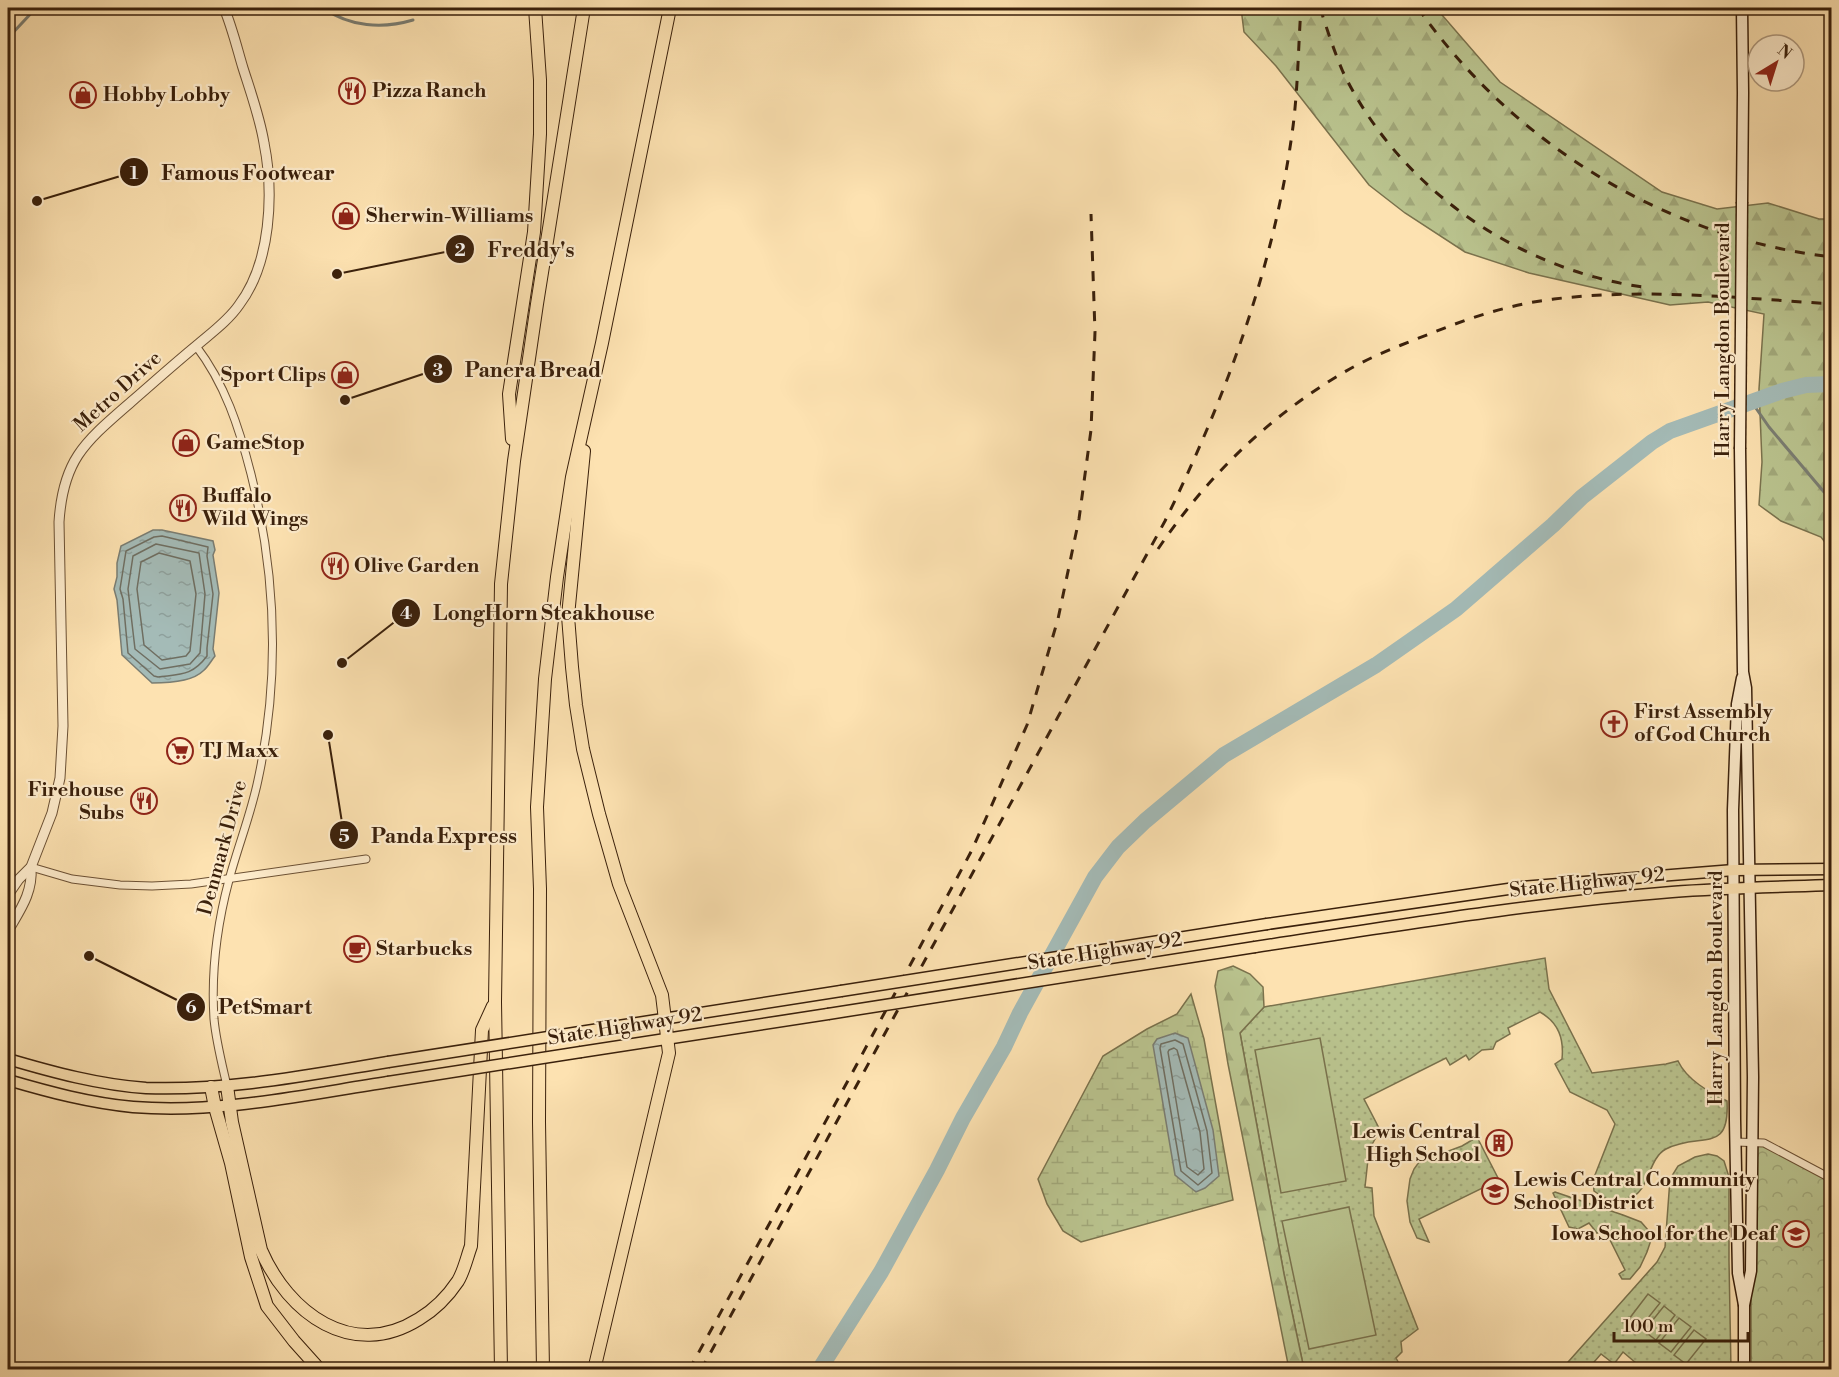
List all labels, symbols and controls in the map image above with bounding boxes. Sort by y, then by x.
north arrow [1746,33,1806,93]
text: N [1773,40,1796,64]
restaurant icon: Pizza Ranch [337,76,367,106]
place label: Pizza Ranch [372,79,487,104]
shop icon: Hobby Lobby [68,80,98,110]
place label: Hobby Lobby [103,83,231,108]
callout: Famous Footwear [119,153,346,192]
text: Famous Footwear [161,161,335,187]
text: 1 [130,162,139,185]
shop icon: Sherwin-Williams [331,201,361,231]
place label: Sherwin-Williams [366,204,533,229]
street label: Harry Langdon Boulevard [1711,222,1736,458]
callout: Freddy's [445,230,586,269]
text: Freddy's [488,238,574,264]
text: 2 [454,239,466,262]
street label: Metro Drive [69,346,167,438]
callout: Panera Bread [423,350,613,389]
text: Panera Bread [465,358,601,384]
text: 3 [433,359,444,382]
shop icon: Sport Clips [330,360,360,390]
place label: Sport Clips [221,363,326,388]
shop icon: GameStop [171,428,201,458]
place label: GameStop [206,431,305,456]
place label: Buffalo Wild Wings [201,484,308,532]
restaurant icon: Buffalo Wild Wings [168,493,198,523]
restaurant icon: Olive Garden [320,551,350,581]
place label: Olive Garden [354,554,480,579]
callout: LongHorn Steakhouse [391,593,667,632]
text: LongHorn Steakhouse [433,601,655,627]
text: 4 [400,602,412,625]
place label: First Assembly of God Church [1634,700,1774,748]
church icon: First Assembly of God Church [1599,709,1629,739]
supermarket icon: TJ Maxx [165,736,195,766]
place label: TJ Maxx [200,739,279,764]
place label: Firehouse Subs [28,778,124,826]
street label: Denmark Drive [193,778,253,918]
restaurant icon: Firehouse Subs [129,786,159,816]
callout: Panda Express [329,816,529,855]
text: Panda Express [371,824,517,850]
text: 5 [338,825,350,848]
street label: State Highway 92 [1508,862,1666,904]
street label: Harry Langdon Boulevard [1704,870,1729,1106]
street label: State Highway 92 [1026,927,1184,977]
cafe icon: Starbucks [342,934,372,964]
place label: Starbucks [376,937,472,962]
callout: PetSmart [176,987,324,1026]
text: PetSmart [218,995,312,1021]
text: 6 [185,996,197,1019]
street label: State Highway 92 [546,1002,704,1052]
place label: Lewis Central High School [1352,1120,1480,1168]
building icon: Lewis Central High School [1484,1128,1514,1158]
place label: Lewis Central Community School District [1514,1168,1757,1216]
school or university icon: Lewis Central Community School District [1480,1176,1510,1206]
school or university icon: Iowa School for the Deaf [1781,1219,1811,1249]
place label: Iowa School for the Deaf [1551,1222,1779,1247]
scale bar [1614,1305,1748,1343]
text: 100 m [1623,1315,1674,1338]

